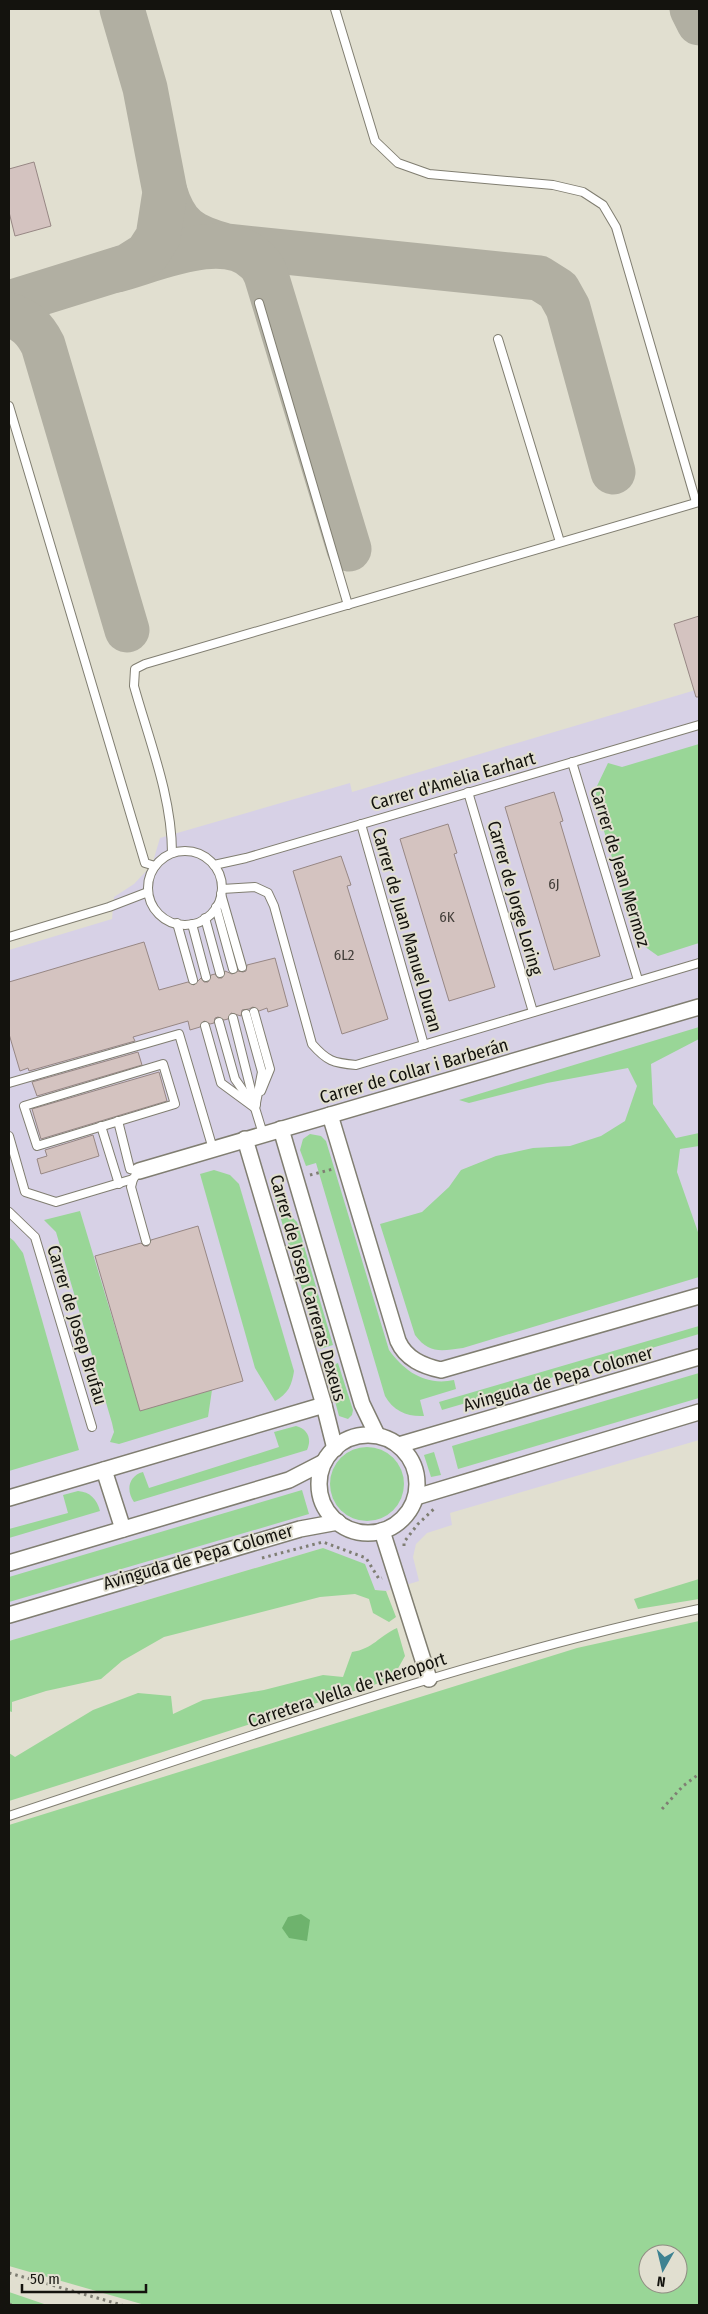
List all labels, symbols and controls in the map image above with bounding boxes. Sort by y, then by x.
street label: Carrer d'Amèlia Earhart [368,747,538,815]
street label: Carrer de Jean Mermoz [585,784,655,950]
street label: Carrer de Jorge Loring [482,818,548,978]
street label: Carrer de Juan Manuel Duran [367,825,447,1035]
house number: 6J [548,875,560,893]
house number: 6K [439,908,455,926]
house number: 6L2 [334,946,355,964]
street label: Carrer de Collar i Barberán [317,1034,511,1108]
street label: Carrer de Josep Carreras Dexeus [265,1172,351,1404]
street label: Carrer de Josep Brufau [42,1243,112,1407]
street label: Avinguda de Pepa Colomer [461,1341,656,1417]
street label: Avinguda de Pepa Colomer [101,1519,296,1595]
street label: Carretera Vella de l'Aeroport [245,1647,449,1732]
north arrow [638,2244,688,2294]
scale bar [22,2262,146,2294]
text: 50 m [30,2270,60,2288]
text: N [656,2272,667,2290]

